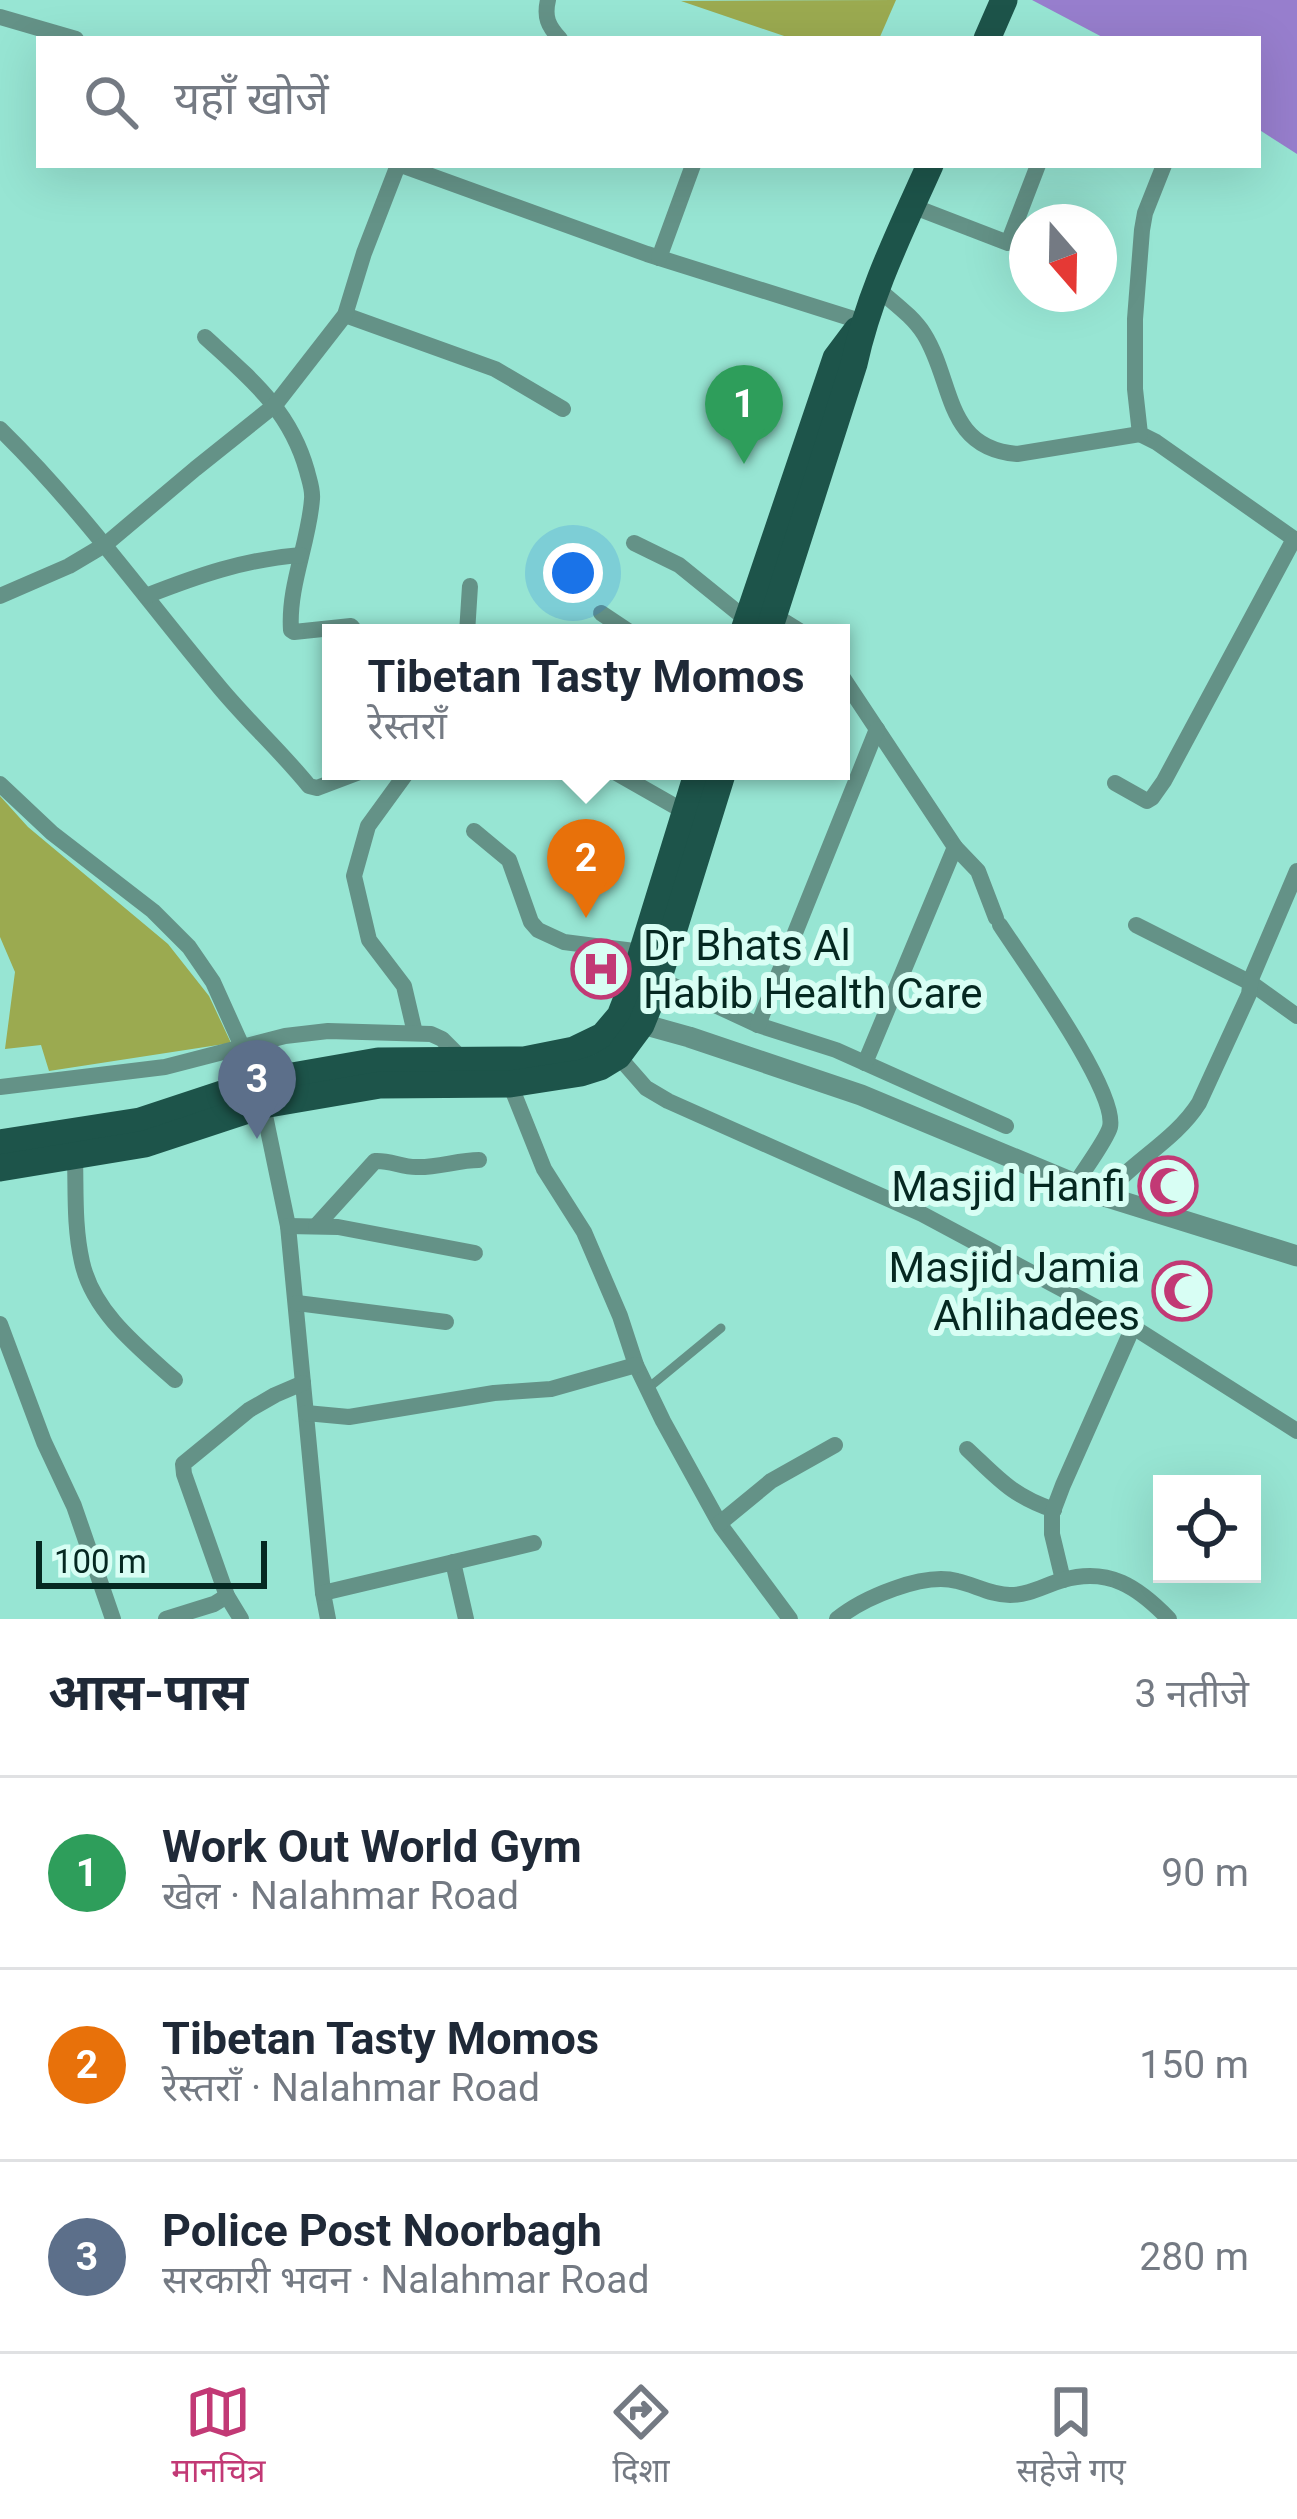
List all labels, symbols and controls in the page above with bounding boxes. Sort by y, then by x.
search box [36,36,1261,168]
icon: search [78,69,144,135]
text: यहाँ खोजें [174,72,329,125]
north arrow [1009,204,1117,312]
pin: 1 [705,365,783,464]
your location [543,543,603,603]
popup [322,624,850,780]
text: Tibetan Tasty Momos [367,650,805,703]
text: रेस्तराँ [367,703,447,749]
pin: 2 [547,819,625,918]
place label: Dr Bhats Al Habib Health Care [643,921,983,1018]
hospital icon: Dr Bhats Al Habib Health Care [570,938,632,1000]
pin: 3 [218,1040,296,1139]
mosque icon: Masjid Hanfi [1137,1155,1199,1217]
place label: Masjid Hanfi [891,1162,1126,1211]
place label: Masjid Jamia Ahlihadees [889,1243,1140,1340]
mosque icon: Masjid Jamia Ahlihadees [1151,1260,1213,1322]
map controls [1153,1475,1261,1583]
button: locate [1153,1475,1261,1583]
scale bar [36,1535,267,1588]
text: 100 m [54,1542,147,1581]
text: आस-पास [48,1663,248,1722]
text: 3 नतीजे [1134,1671,1249,1717]
text: Work Out World Gym [162,1820,582,1873]
text: 1 [76,1850,98,1896]
text: 90 m [1161,1850,1249,1896]
text: खेल · Nalahmar Road [162,1873,519,1919]
text: Tibetan Tasty Momos [162,2012,599,2065]
text: 2 [76,2042,98,2088]
text: 150 m [1139,2042,1249,2088]
text: रेस्तराँ · Nalahmar Road [162,2065,540,2111]
text: Police Post Noorbagh [162,2204,602,2257]
text: 3 [76,2234,98,2280]
text: 280 m [1139,2234,1249,2280]
text: सरकारी भवन · Nalahmar Road [162,2257,649,2303]
tab: मानचित्र [171,2379,266,2495]
tab: दिशा [608,2379,674,2495]
tab: सहेजे गए [1016,2379,1126,2495]

